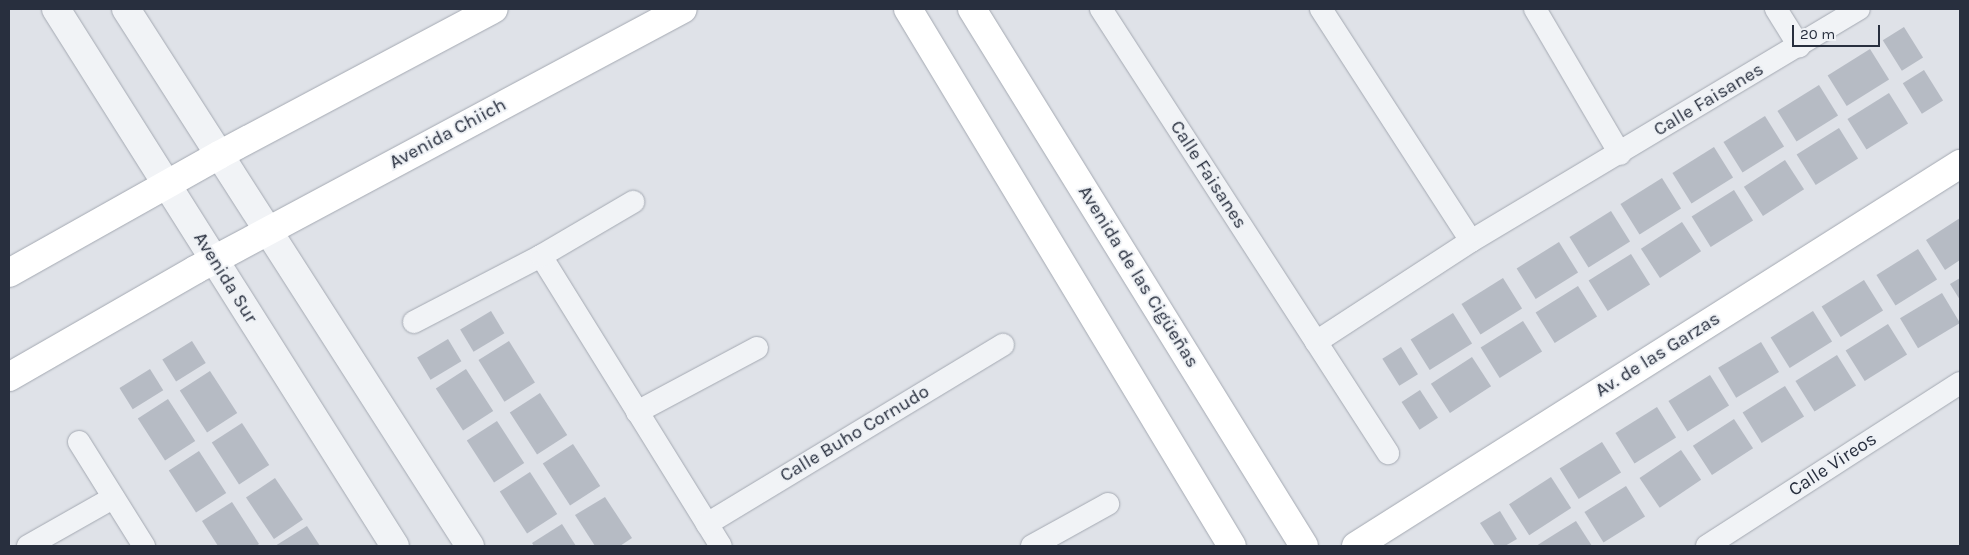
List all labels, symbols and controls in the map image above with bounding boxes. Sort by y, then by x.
scale bar [1794,15,1882,47]
text: 20 m [1800,25,1835,43]
street label: Calle Faisanes [1650,58,1768,142]
street label: Avenida Chiich [386,94,510,174]
street label: Calle Faisanes [1165,117,1251,233]
street label: Avenida de las Cigüeñas [1073,182,1203,372]
street label: Avenida Sur [188,228,262,328]
street label: Av. de las Garzas [1591,308,1725,402]
street label: Calle Buho Cornudo [776,380,934,488]
street label: Calle Vireos [1785,428,1881,502]

